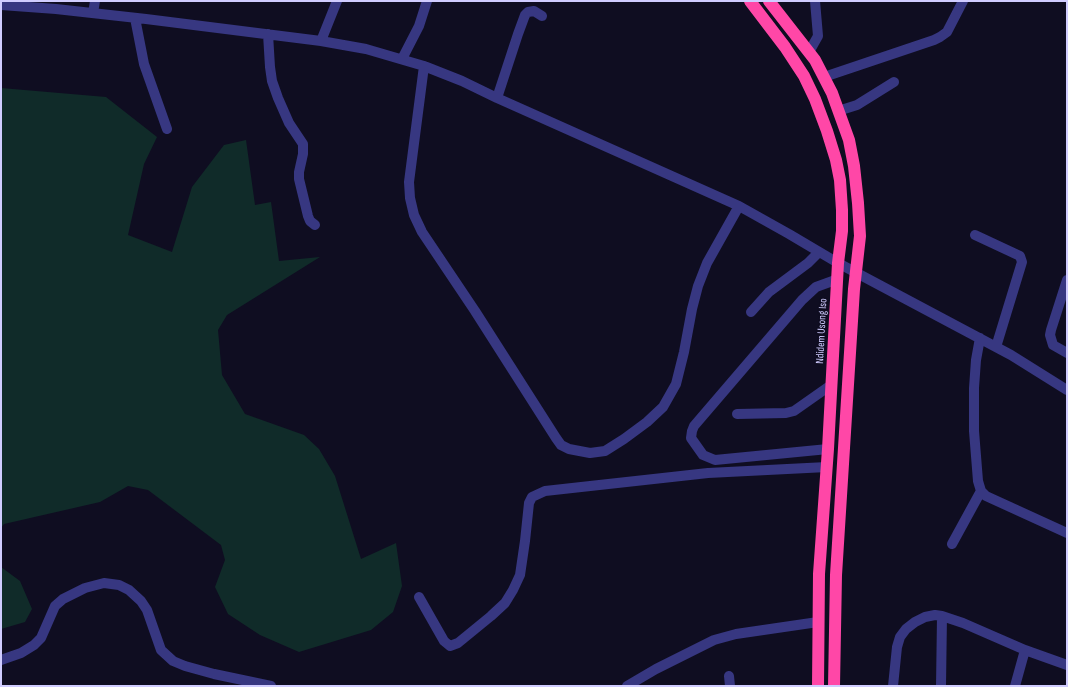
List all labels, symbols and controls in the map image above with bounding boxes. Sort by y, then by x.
street label: Ndidem Usong Iso [814,298,830,364]

